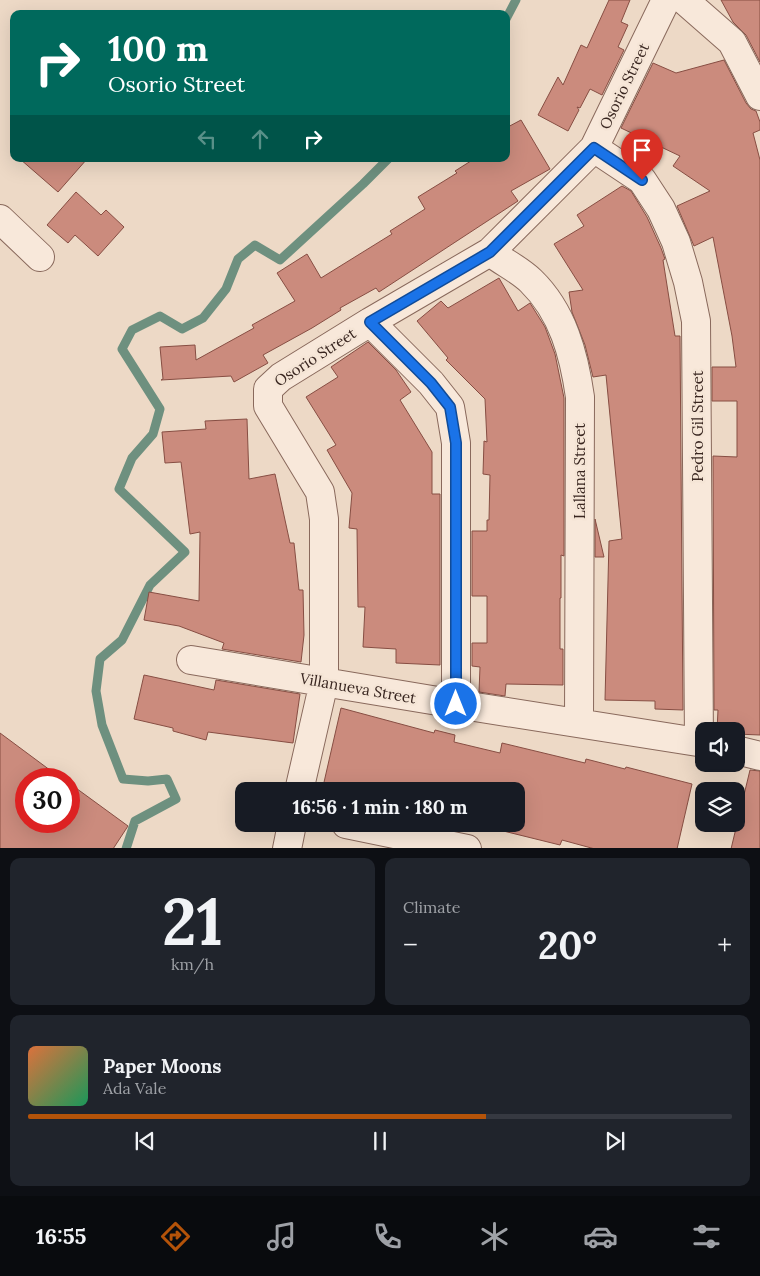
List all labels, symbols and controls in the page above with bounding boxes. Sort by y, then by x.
text: 100 m [108,26,208,71]
icon: right [25,30,90,95]
street label: Osorio Street [595,40,653,132]
text: Osorio Street [108,70,245,98]
icon: left [193,125,221,153]
icon: ahead [246,125,274,153]
icon: right [299,125,327,153]
pin [621,129,663,180]
icon: arrive [628,136,656,164]
street label: Osorio Street [271,323,360,390]
street label: Pedro Gil Street [688,370,707,482]
street label: Lallana Street [570,423,589,519]
street label: Villanueva Street [298,668,418,708]
position arrow [429,677,481,729]
map controls [695,722,745,832]
button: sound [695,722,745,772]
speed limit sign: 30 [15,768,80,833]
button: layers [695,782,745,832]
text: 16:56 · 1 min · 180 m [293,795,467,819]
text: 21 [162,880,223,963]
text: Climate [403,897,460,917]
text: 20° [538,921,597,969]
text: − [403,927,418,963]
text: + [717,927,732,963]
text: km/h [171,954,214,974]
text: Paper Moons [103,1054,222,1078]
text: Ada Vale [103,1078,166,1098]
icon: previous [131,1127,159,1155]
icon: pause [366,1127,394,1155]
icon: next [601,1127,629,1155]
icon: directions [158,1219,193,1254]
icon: music [264,1219,299,1254]
icon: phone [370,1219,405,1254]
icon: climate [477,1219,512,1254]
icon: car [583,1219,618,1254]
icon: filters [689,1219,724,1254]
text: 16:55 [36,1222,86,1250]

